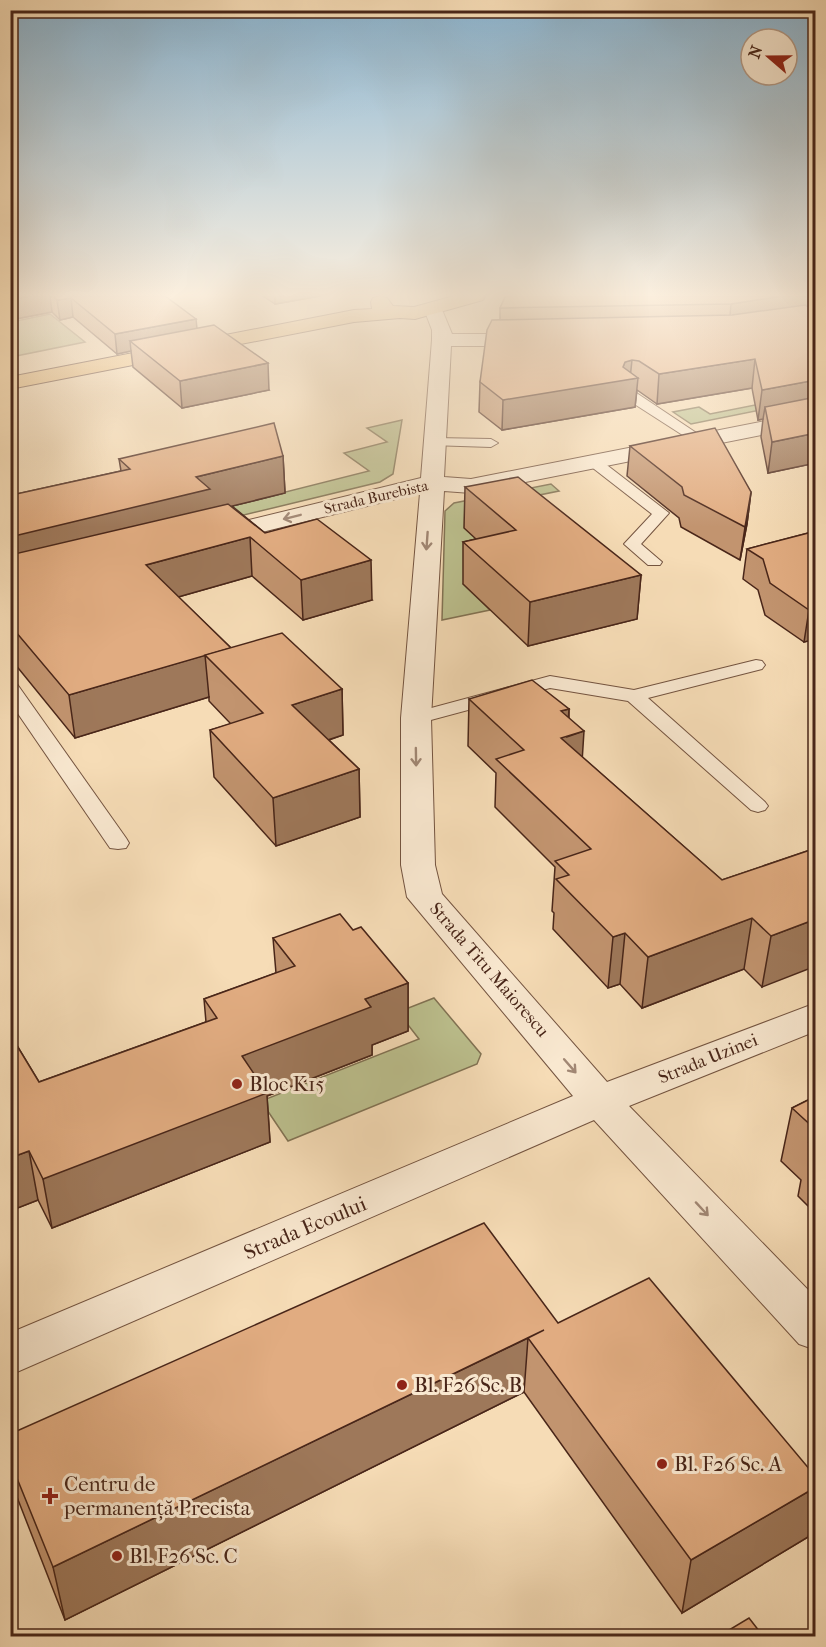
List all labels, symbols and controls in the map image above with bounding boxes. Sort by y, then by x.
north arrow [739,27,799,87]
text: N [744,42,767,61]
street label: Strada Burebista [322,476,431,518]
one-way arrow [283,511,302,523]
one-way arrow [421,531,432,551]
one-way arrow [410,746,422,766]
street label: Strada Titu Maiorescu [425,898,553,1042]
street label: Strada Uzinei [655,1029,761,1089]
one-way arrow [563,1058,577,1073]
place label: Bloc K15 [249,1072,324,1096]
marker: Bloc K15 [230,1077,244,1091]
street label: Strada Ecoului [240,1191,370,1265]
one-way arrow [695,1201,709,1216]
place label: Bl. F26 Sc. B [414,1373,522,1397]
marker: Bl. F26 Sc. B [395,1378,409,1392]
place label: Bl. F26 Sc. A [674,1452,783,1476]
marker: Bl. F26 Sc. A [655,1457,669,1471]
place label: Centru de permanenţă Precista [63,1472,251,1521]
marker: Centru de permanenţă Precista [41,1487,59,1505]
place label: Bl. F26 Sc. C [129,1544,238,1568]
marker: Bl. F26 Sc. C [110,1549,124,1563]

